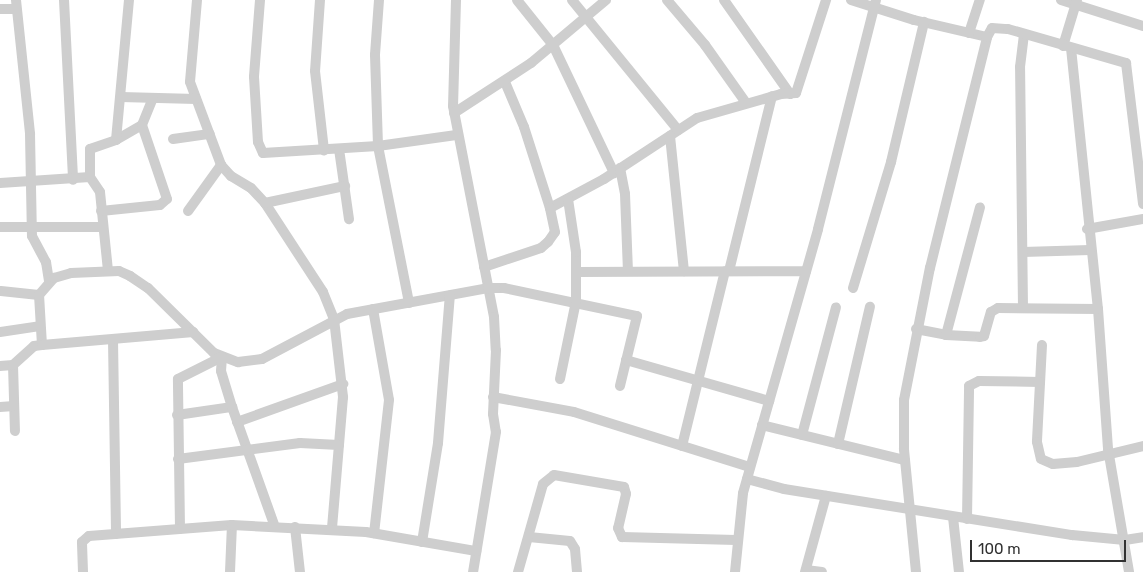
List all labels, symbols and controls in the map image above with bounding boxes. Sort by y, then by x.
scale bar [973,530,1129,562]
text: 100 m [978,540,1020,558]

